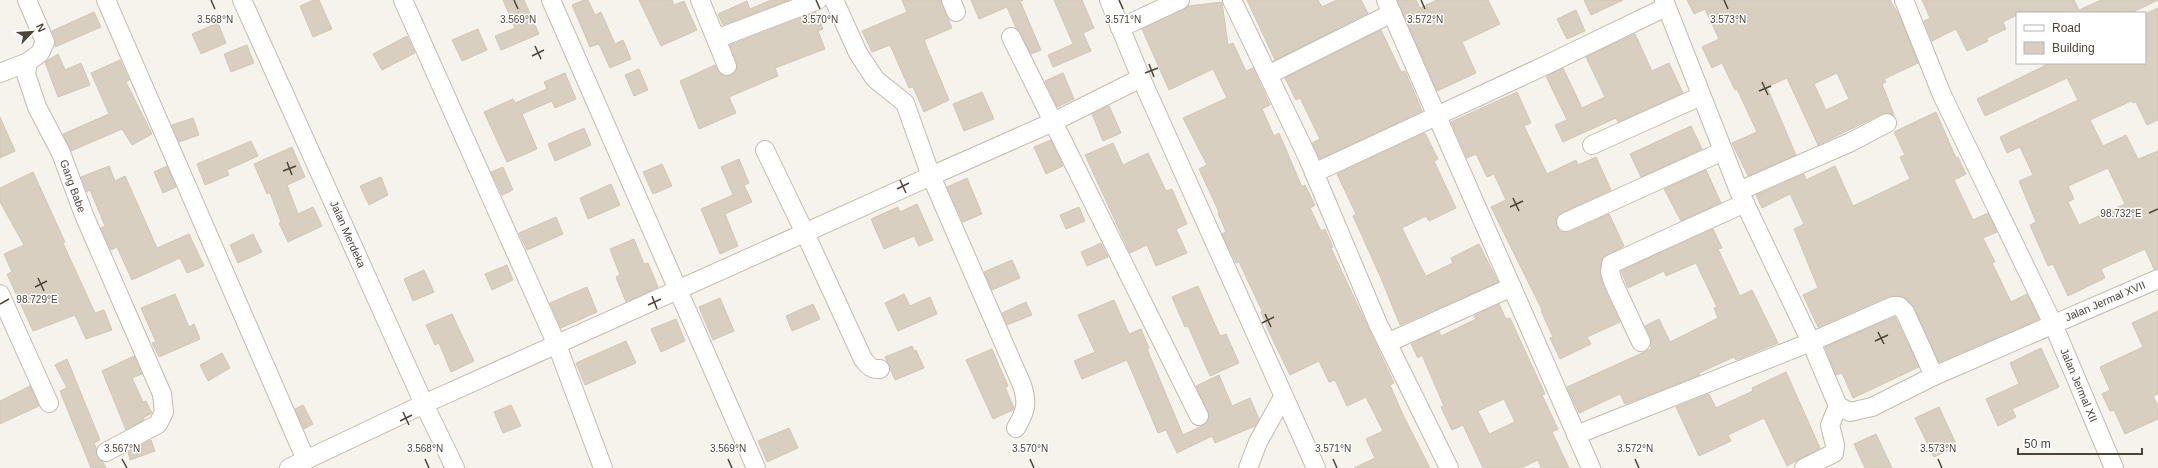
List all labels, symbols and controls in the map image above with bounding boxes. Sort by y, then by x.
north arrow [12,12,52,52]
legend [2016,12,2146,64]
text: 3.568°N [197,14,233,25]
text: 3.569°N [500,14,536,25]
text: 3.570°N [802,14,838,25]
text: 3.571°N [1105,14,1141,25]
text: 3.572°N [1407,14,1443,25]
text: 3.573°N [1710,14,1746,25]
text: Road [2052,21,2081,35]
text: N [34,22,48,34]
text: Building [2052,41,2095,55]
street label: Gang Babe [58,158,88,214]
street label: Jalan Merdeka [328,199,369,270]
text: 98.732°E [2100,208,2142,219]
street label: Jalan Jermal XVII [2063,279,2147,323]
text: 98.729°E [16,294,58,305]
street label: Jalan Jermal XII [2058,346,2100,424]
scale bar [2018,430,2142,456]
text: 50 m [2024,437,2051,451]
text: 3.567°N [104,443,140,454]
text: 3.568°N [407,443,443,454]
text: 3.569°N [710,443,746,454]
text: 3.570°N [1012,443,1048,454]
text: 3.571°N [1315,443,1351,454]
text: 3.572°N [1617,443,1653,454]
text: 3.573°N [1920,443,1956,454]

